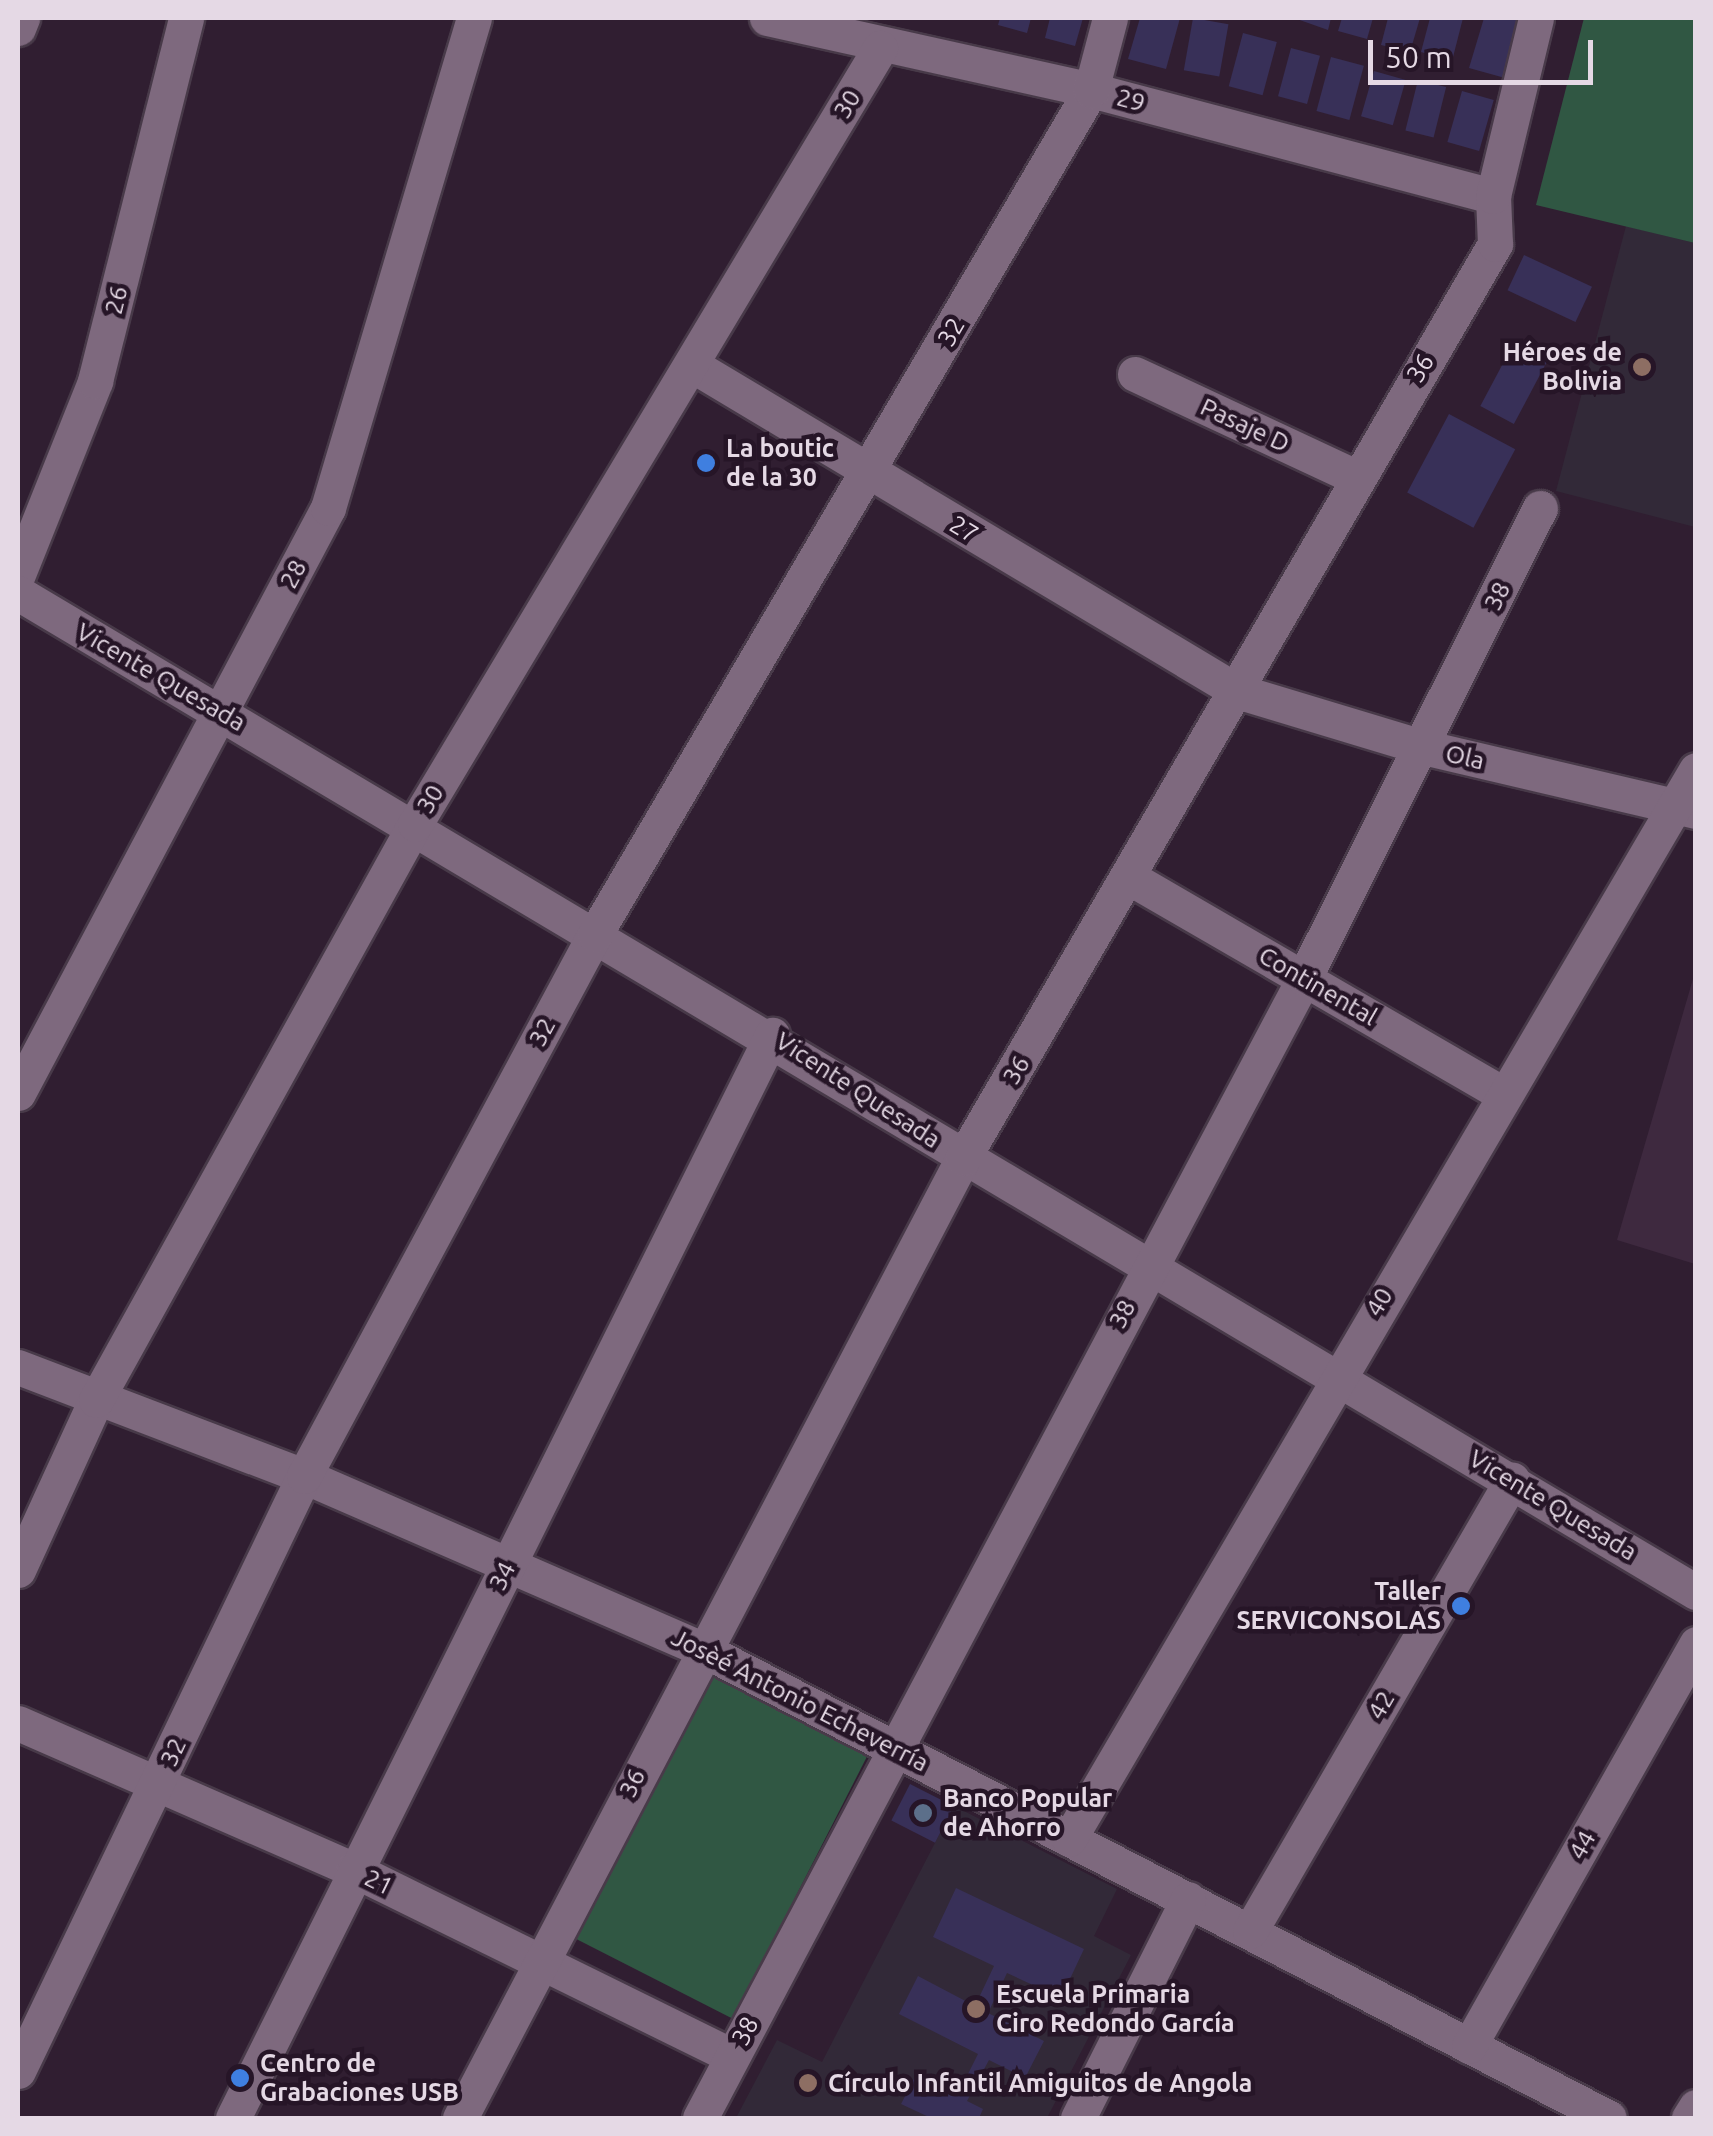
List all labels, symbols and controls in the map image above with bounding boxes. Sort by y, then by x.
scale bar [1373,20,1598,82]
text: 50 m [1385,40,1452,74]
street label: 29 [1113,82,1149,118]
street label: 30 [827,84,867,124]
street label: 26 [98,283,134,317]
street label: 32 [931,312,971,352]
place label: Héroes de Bolivia [1503,338,1622,397]
street label: 36 [1400,348,1440,388]
marker: Héroes de Bolivia [1631,356,1653,378]
street label: Pasaje D [1196,391,1294,459]
place label: La boutic de la 30 [726,434,834,493]
marker: La boutic de la 30 [695,452,717,474]
street label: 27 [944,509,984,549]
street label: 28 [273,555,313,593]
street label: 38 [1477,577,1517,615]
street label: Vicente Quesada [71,616,251,738]
street label: Ola [1443,738,1487,776]
street label: 30 [410,779,450,819]
street label: Continental [1254,940,1382,1032]
street label: 32 [522,1013,562,1051]
street label: Vicente Quesada [770,1026,946,1154]
street label: 36 [996,1050,1036,1090]
street label: 40 [1359,1282,1399,1322]
street label: 38 [1102,1295,1142,1333]
street label: Vicente Quesada [1464,1443,1642,1567]
street label: 34 [482,1557,522,1595]
place label: Taller SERVICONSOLAS [1236,1577,1441,1636]
marker: Taller SERVICONSOLAS [1450,1595,1472,1617]
street label: Josèé Antonio Echeverría [667,1622,933,1778]
street label: 42 [1361,1685,1401,1725]
street label: 32 [153,1733,193,1771]
street label: 36 [612,1764,652,1802]
place label: Banco Popular de Ahorro [943,1784,1112,1843]
marker: Banco Popular de Ahorro [912,1802,934,1824]
street label: 44 [1562,1825,1602,1865]
street label: 21 [360,1862,398,1902]
place label: Escuela Primaria Ciro Redondo García [996,1980,1235,2039]
marker: Escuela Primaria Ciro Redondo García [965,1998,987,2020]
street label: 38 [725,2012,765,2050]
place label: Centro de Grabaciones USB [260,2049,459,2108]
marker: Centro de Grabaciones USB [229,2067,251,2089]
place label: Círculo Infantil Amiguitos de Angola [828,2068,1252,2098]
marker: Círculo Infantil Amiguitos de Angola [797,2072,819,2094]

